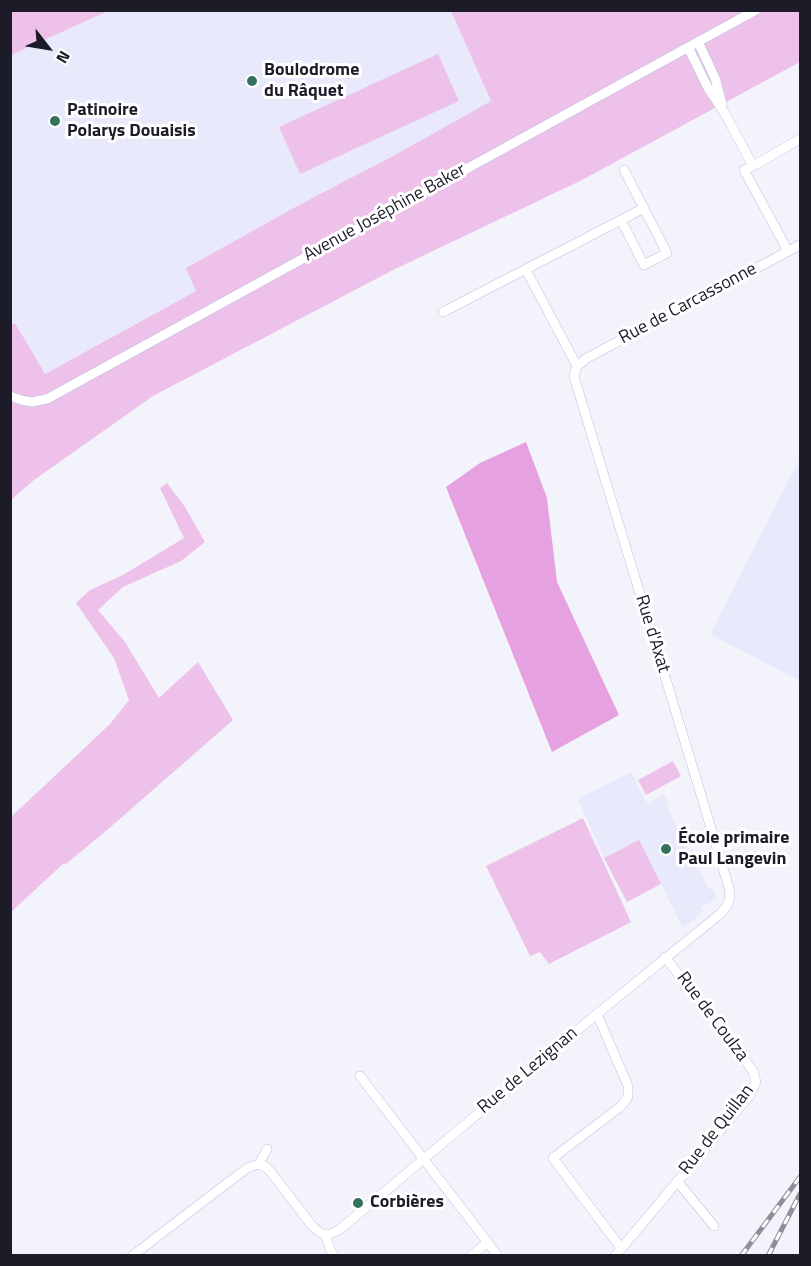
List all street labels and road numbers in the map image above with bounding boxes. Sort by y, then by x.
street label: Avenue Joséphine Baker [300,159,470,267]
street label: Rue de Carcassonne [616,259,760,349]
street label: Rue d'Axat [630,592,674,676]
street label: Rue de Coulza [671,968,753,1066]
street label: Rue de Lezignan [474,1023,582,1119]
street label: Rue de Quillan [675,1081,759,1179]

